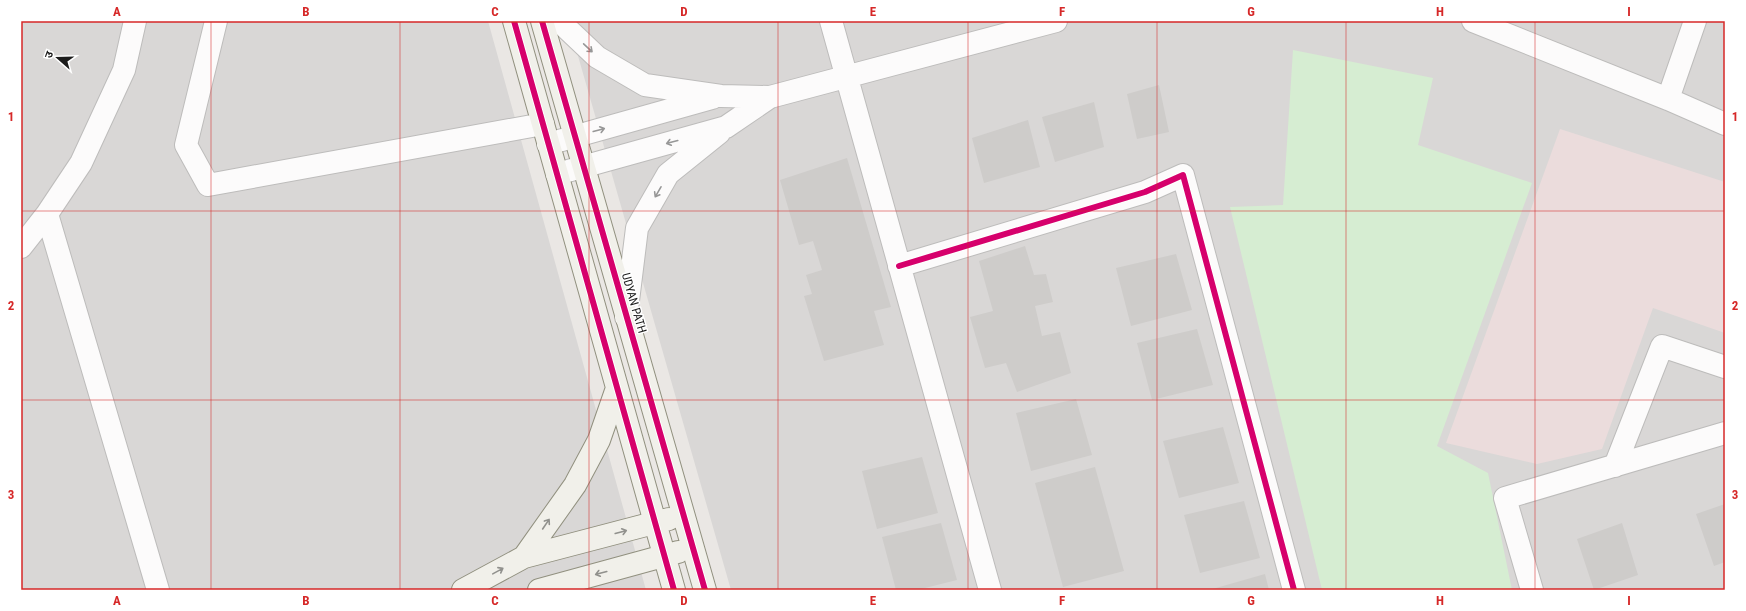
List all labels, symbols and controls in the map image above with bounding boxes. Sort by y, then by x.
text: A [113,4,121,19]
text: B [302,4,310,19]
text: C [491,4,499,19]
text: D [680,4,688,19]
text: E [870,4,877,19]
text: F [1059,4,1065,19]
text: G [1247,4,1255,19]
text: H [1436,4,1444,19]
text: I [1627,4,1631,19]
north arrow [38,38,78,78]
one-way arrow [582,43,592,52]
text: उ [42,49,56,60]
text: 1 [8,109,14,124]
text: 1 [1732,109,1738,124]
one-way arrow [592,125,605,133]
one-way arrow [666,139,679,146]
one-way arrow [653,186,661,198]
street label: UDYAN PATH [619,271,649,335]
text: 2 [8,298,15,313]
text: 2 [1732,298,1739,313]
text: 3 [8,487,14,502]
text: 3 [1732,487,1738,502]
one-way arrow [542,519,550,530]
one-way arrow [614,527,627,535]
one-way arrow [491,567,503,575]
one-way arrow [595,570,608,577]
text: A [113,593,121,608]
text: B [302,593,310,608]
text: C [491,593,499,608]
text: D [680,593,688,608]
text: E [870,593,877,608]
text: F [1059,593,1065,608]
text: G [1247,593,1255,608]
text: H [1436,593,1444,608]
text: I [1627,593,1631,608]

